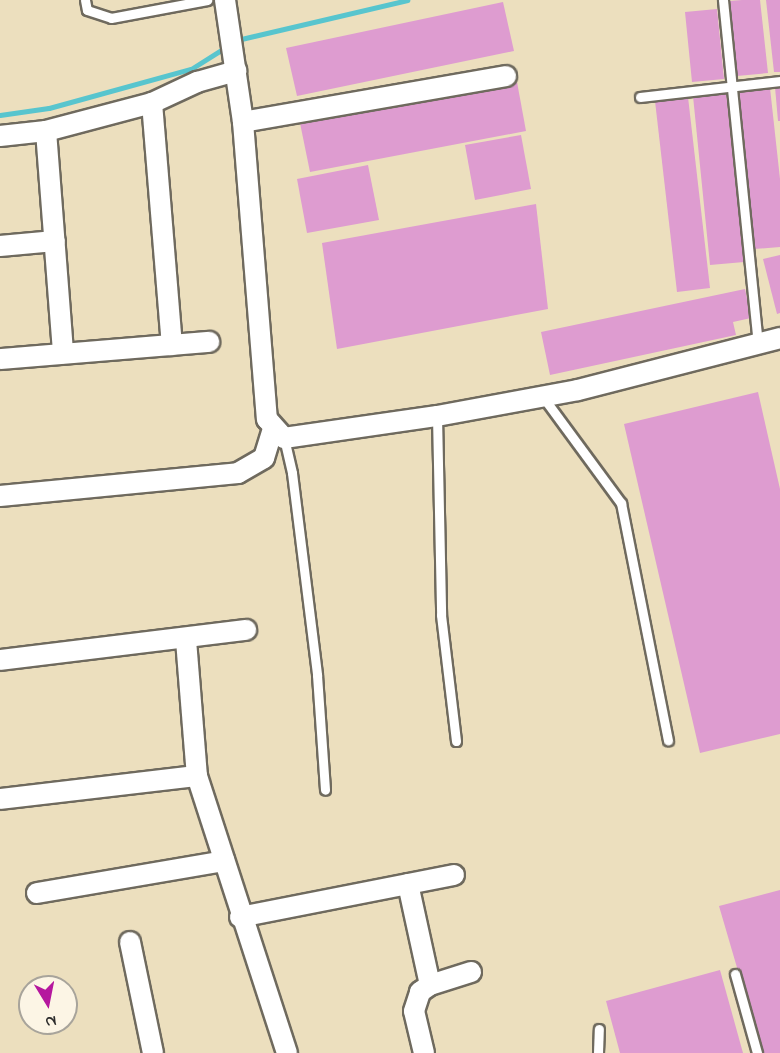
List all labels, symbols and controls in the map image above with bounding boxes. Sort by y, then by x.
north arrow [18,975,78,1035]
text: N [43,1008,58,1034]

